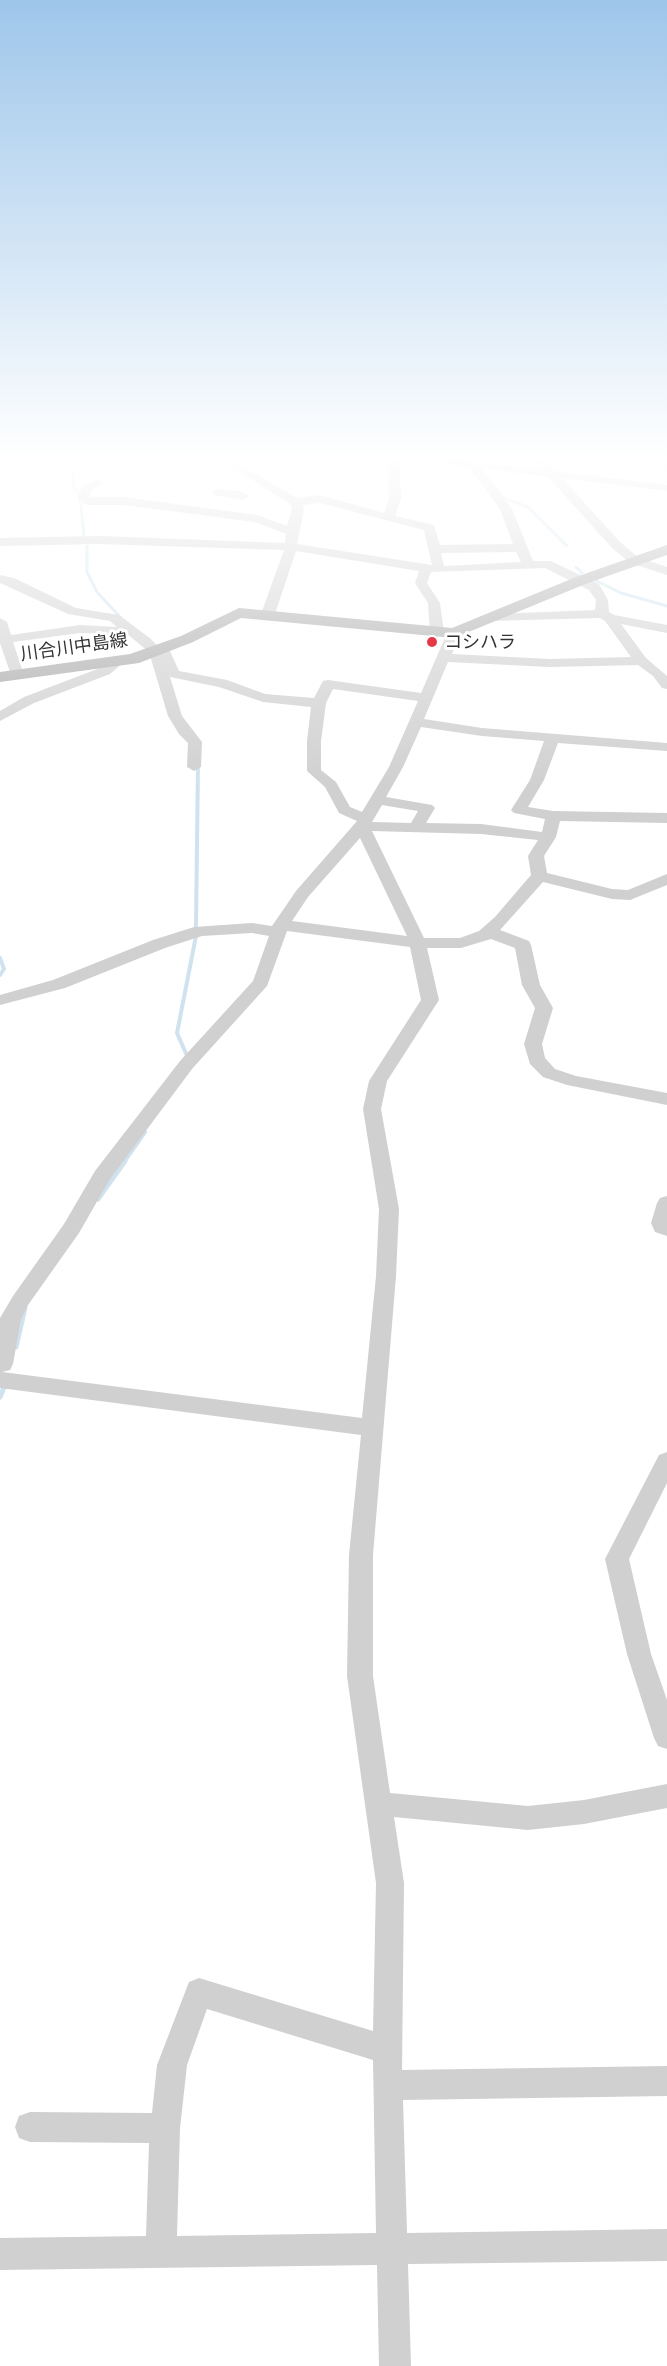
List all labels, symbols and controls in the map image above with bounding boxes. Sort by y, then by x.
street label: 川合川中島線 [19,629,129,665]
place label: コシハラ [444,631,516,653]
marker: コシハラ [425,635,439,649]

